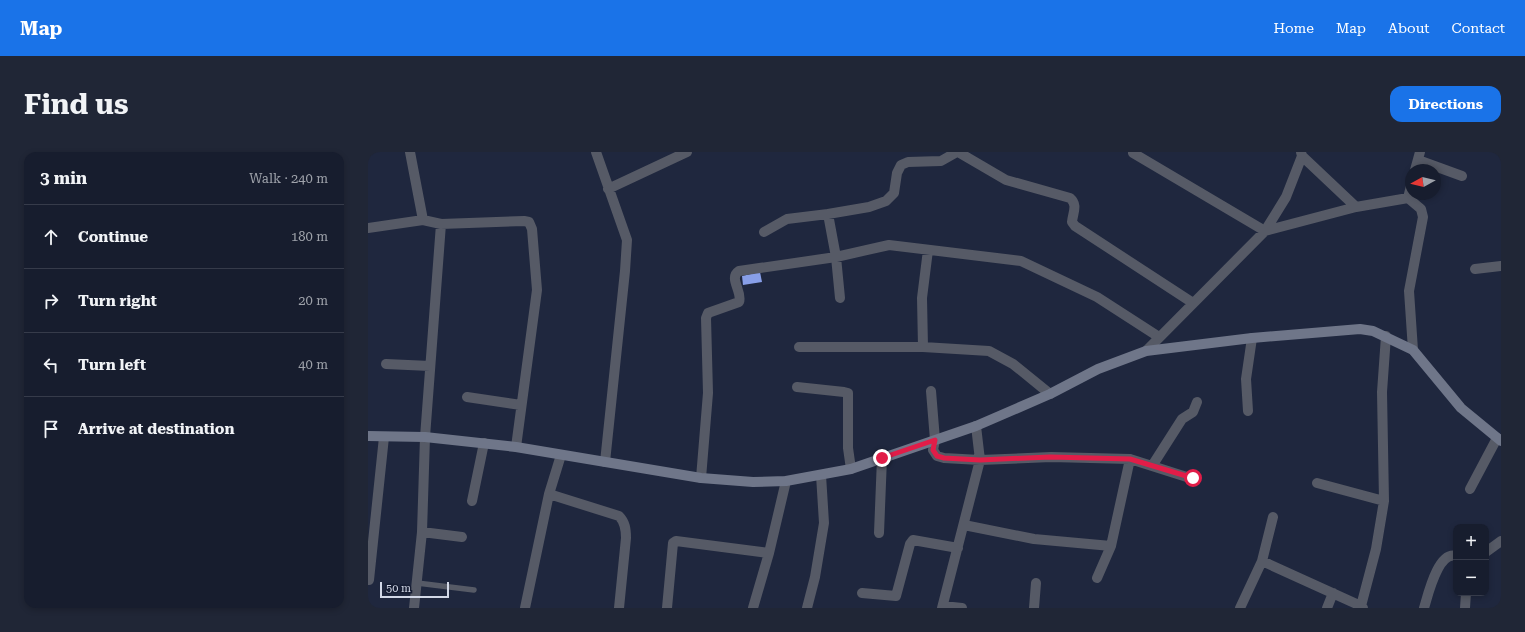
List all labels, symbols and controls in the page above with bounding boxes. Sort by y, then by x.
text: Map [20,17,62,40]
text: Home [1273,20,1314,36]
text: Map [1336,20,1366,36]
text: About [1388,20,1430,36]
text: Contact [1452,20,1505,36]
button: Directions [1390,86,1501,122]
text: Find us [24,88,128,121]
north arrow [1405,164,1441,200]
text: 3 min [40,168,87,188]
text: Walk · 240 m [249,171,328,186]
icon: ahead [40,226,62,248]
text: Continue [78,228,148,246]
text: 180 m [291,229,328,244]
icon: right [40,290,62,312]
text: Turn right [78,292,157,310]
text: 20 m [298,293,328,308]
icon: left [40,354,62,376]
text: Turn left [78,356,146,374]
text: 40 m [298,357,328,372]
icon: arrive [40,418,62,440]
text: Arrive at destination [78,420,234,438]
route end [873,449,891,467]
route start [1184,469,1202,487]
map controls [1453,524,1489,596]
button: + [1453,524,1489,560]
button: − [1453,560,1489,596]
scale bar [380,580,449,599]
text: 50 m [386,582,411,595]

